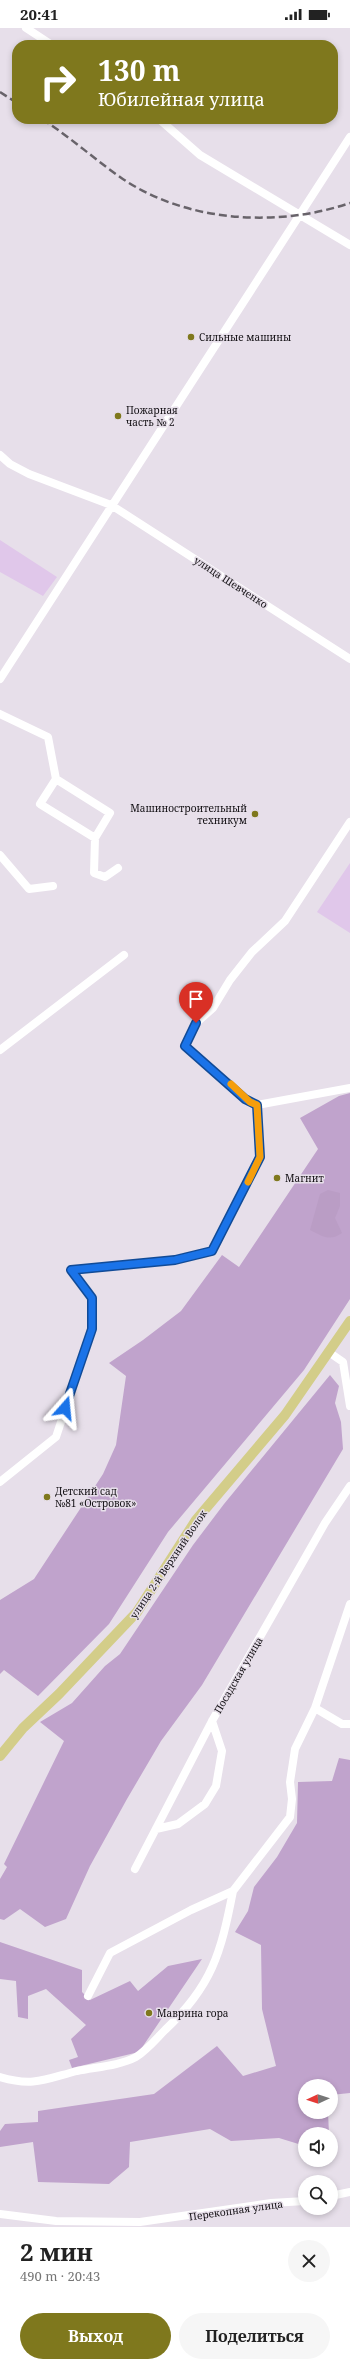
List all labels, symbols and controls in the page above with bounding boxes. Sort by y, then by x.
text: 20:41 [20,4,58,24]
text: 130 m [98,51,180,89]
icon: right [32,56,84,108]
text: Юбилейная улица [98,87,265,111]
place label: Сильные машины [199,330,291,344]
marker: Сильные машины [186,332,196,342]
place label: Пожарная часть № 2 [126,403,178,429]
marker: Пожарная часть № 2 [113,411,123,421]
street label: улица Шевченко [191,553,271,611]
place label: Машиностроительный техникум [130,801,247,827]
marker: Машиностроительный техникум [250,809,260,819]
pin [179,982,213,1023]
icon: arrive [185,988,207,1010]
place label: Магнит [285,1171,324,1185]
marker: Магнит [272,1173,282,1183]
position arrow [44,1387,86,1429]
place label: Детский сад №81 «Островок» [55,1484,136,1510]
marker: Детский сад №81 «Островок» [42,1492,52,1502]
street label: улица 2-й Верхний Волок [126,1507,210,1621]
street label: Посадская улица [210,1634,266,1716]
place label: Маврина гора [157,2006,229,2020]
marker: Маврина гора [144,2008,154,2018]
north arrow [298,2079,338,2119]
map controls [298,2079,338,2215]
button: sound [298,2127,338,2167]
button: search [298,2175,338,2215]
street label: Перекопная улица [188,2196,284,2224]
text: 2 мин [20,2235,93,2268]
button: close [288,2240,330,2282]
text: 490 m · 20:43 [20,2267,100,2285]
button: Выход [20,2313,171,2359]
button: Поделиться [179,2313,330,2359]

